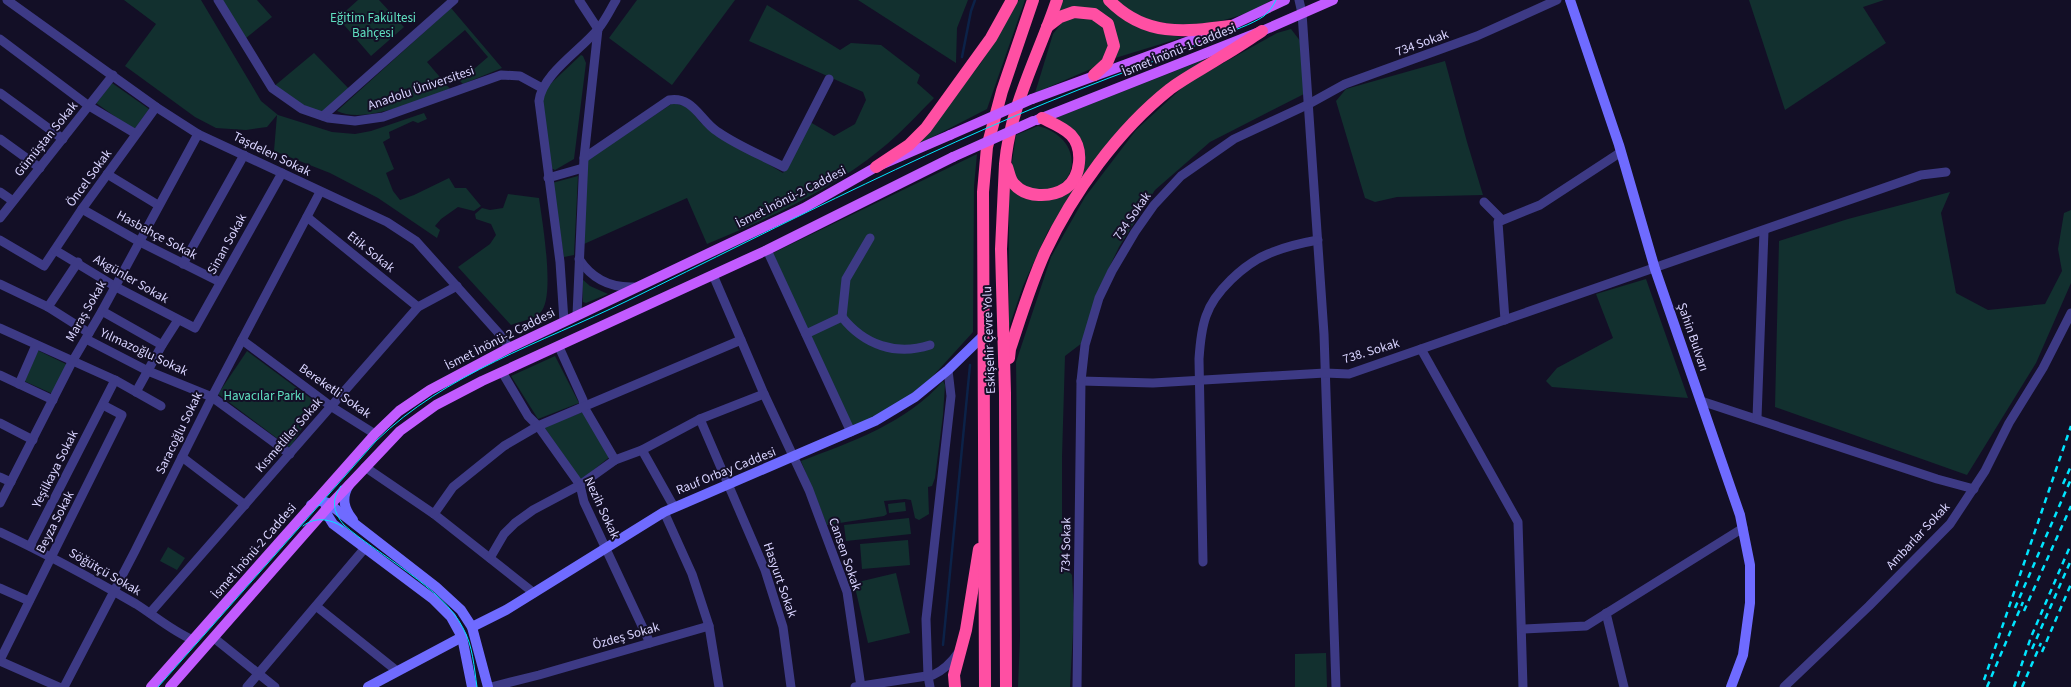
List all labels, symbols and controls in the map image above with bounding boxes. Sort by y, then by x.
park label: Eğitim Fakültesi Bahçesi [330,9,416,42]
street label: İsmet İnönü-1 Caddesi [1119,19,1239,81]
street label: 734 Sokak [1393,25,1452,61]
street label: Anadolu Üniversitesi [365,61,477,115]
street label: Gümüştan Sokak [10,97,82,180]
street label: Taşdelen Sokak [230,127,314,181]
street label: Öncel Sokak [62,145,116,210]
street label: İsmet İnönü-2 Caddesi [733,161,849,233]
street label: 734 Sokak [1109,188,1156,244]
street label: Hasbahçe Sokak [113,206,201,264]
street label: Sinan Sokak [203,210,251,278]
street label: Etik Sokak [343,227,399,277]
street label: Akgünler Sokak [90,250,172,308]
street label: Maraş Sokak [61,277,111,345]
street label: Eskişehir Çevre Yolu [978,286,1000,394]
street label: Şahin Bulvarı [1673,300,1713,374]
street label: İsmet İnönü-2 Caddesi [442,303,558,375]
street label: Yılmazoğlu Sokak [96,323,191,380]
street label: 738. Sokak [1340,334,1402,368]
street label: Bereketli Sokak [295,359,375,423]
park label: Havacılar Parkı [223,387,305,405]
street label: Saracoğlu Sokak [151,388,207,477]
street label: Kısmetliler Sokak [251,393,327,477]
street label: Yeşilkaya Sokak [27,426,83,512]
street label: Rauf Orbay Caddesi [673,443,779,499]
street label: Nezih Sokak [580,474,624,542]
street label: Beyza Sokak [32,487,79,556]
street label: Ambarlar Sokak [1882,498,1954,574]
street label: İsmet İnönü-2 Caddesi [207,499,301,603]
street label: Cansen Sokak [824,515,866,593]
street label: 734 Sokak [1057,517,1075,573]
street label: Hasyurt Sokak [759,540,801,621]
street label: Söğütçü Sokak [66,544,145,600]
street label: Özdeş Sokak [590,618,662,654]

